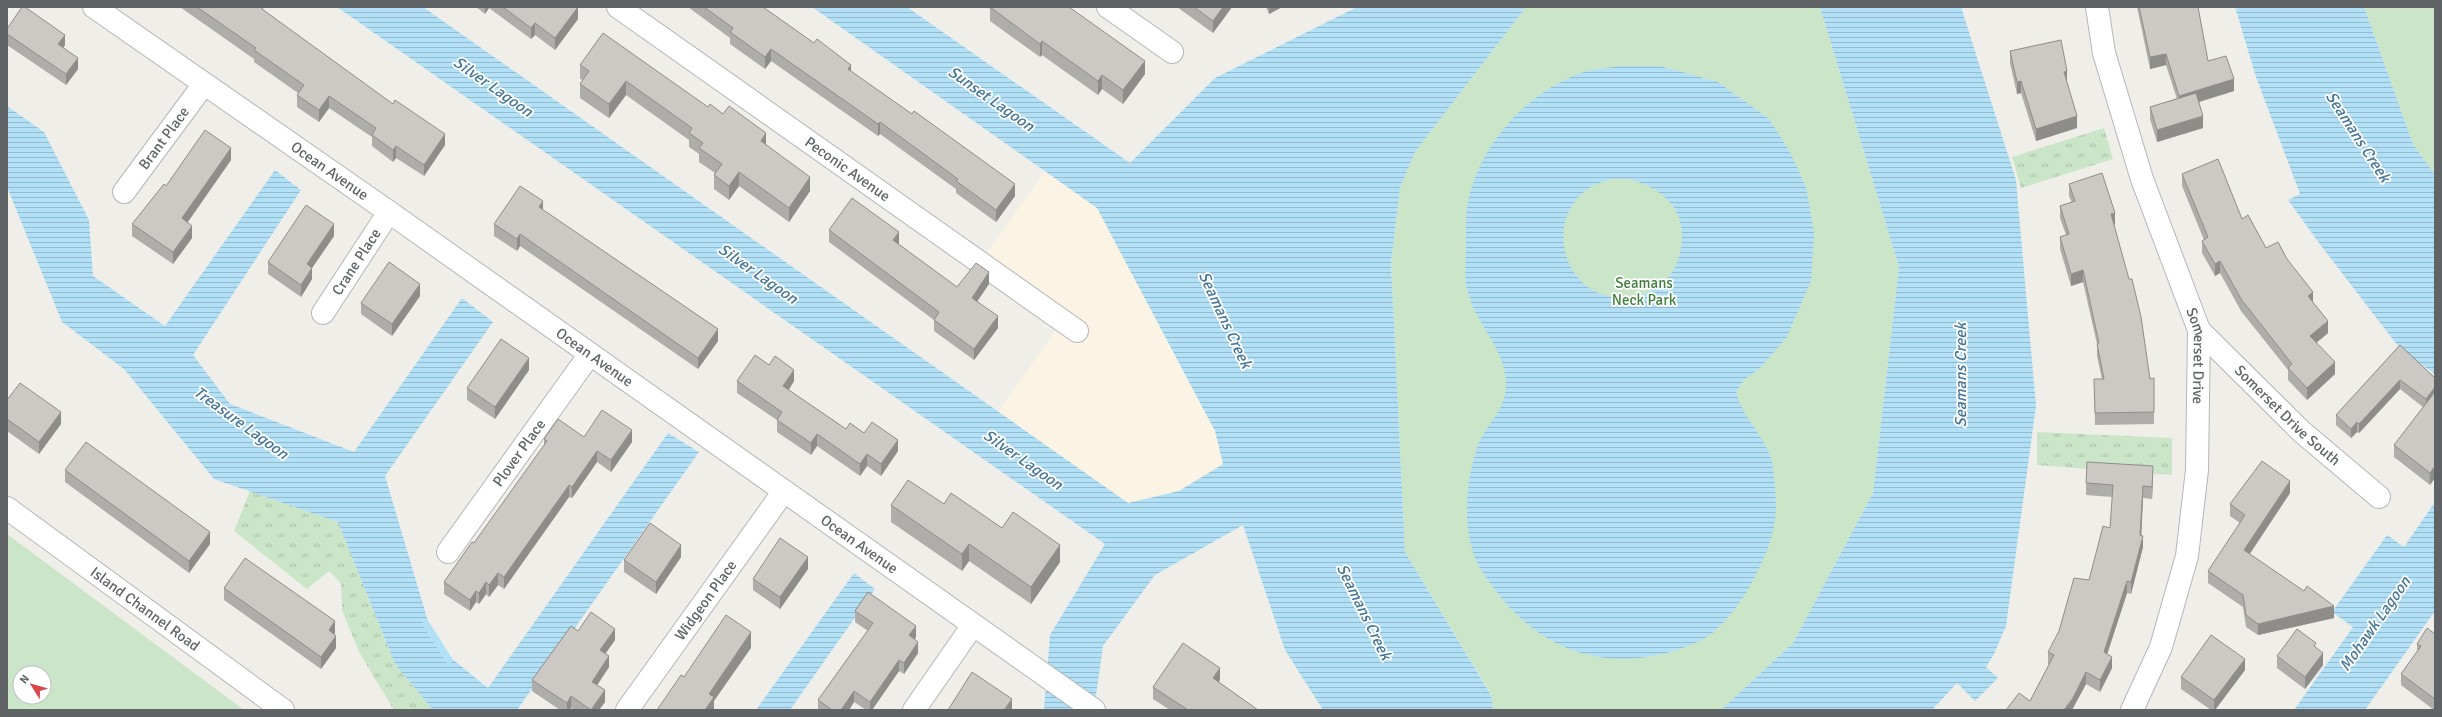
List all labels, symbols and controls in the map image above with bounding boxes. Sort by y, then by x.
water label: Silver Lagoon [449,52,538,122]
water label: Sunset Lagoon [944,62,1039,137]
water label: Seamans Creek [2321,88,2396,188]
street label: Brant Place [135,103,193,173]
street label: Peconic Avenue [802,133,894,205]
street label: Ocean Avenue [287,138,372,204]
street label: Crane Place [328,225,385,299]
water label: Silver Lagoon [714,239,803,309]
water label: Seamans Creek [1194,268,1257,373]
park label: Seamans Neck Park [1612,274,1677,309]
street label: Somerset Drive [2182,305,2209,404]
water label: Seamans Creek [1951,321,1971,427]
street label: Ocean Avenue [553,324,637,391]
street label: Somerset Drive South [2231,361,2344,469]
water label: Treasure Lagoon [190,382,293,465]
street label: Plover Place [489,416,549,490]
water label: Silver Lagoon [979,425,1068,495]
street label: Ocean Avenue [817,511,901,578]
street label: Widgeon Place [671,557,741,644]
water label: Seamans Creek [1332,561,1397,665]
street label: Island Channel Road [87,563,203,655]
water label: Mohawk Lagoon [2335,572,2416,675]
north arrow [12,665,52,705]
text: N [17,672,32,686]

